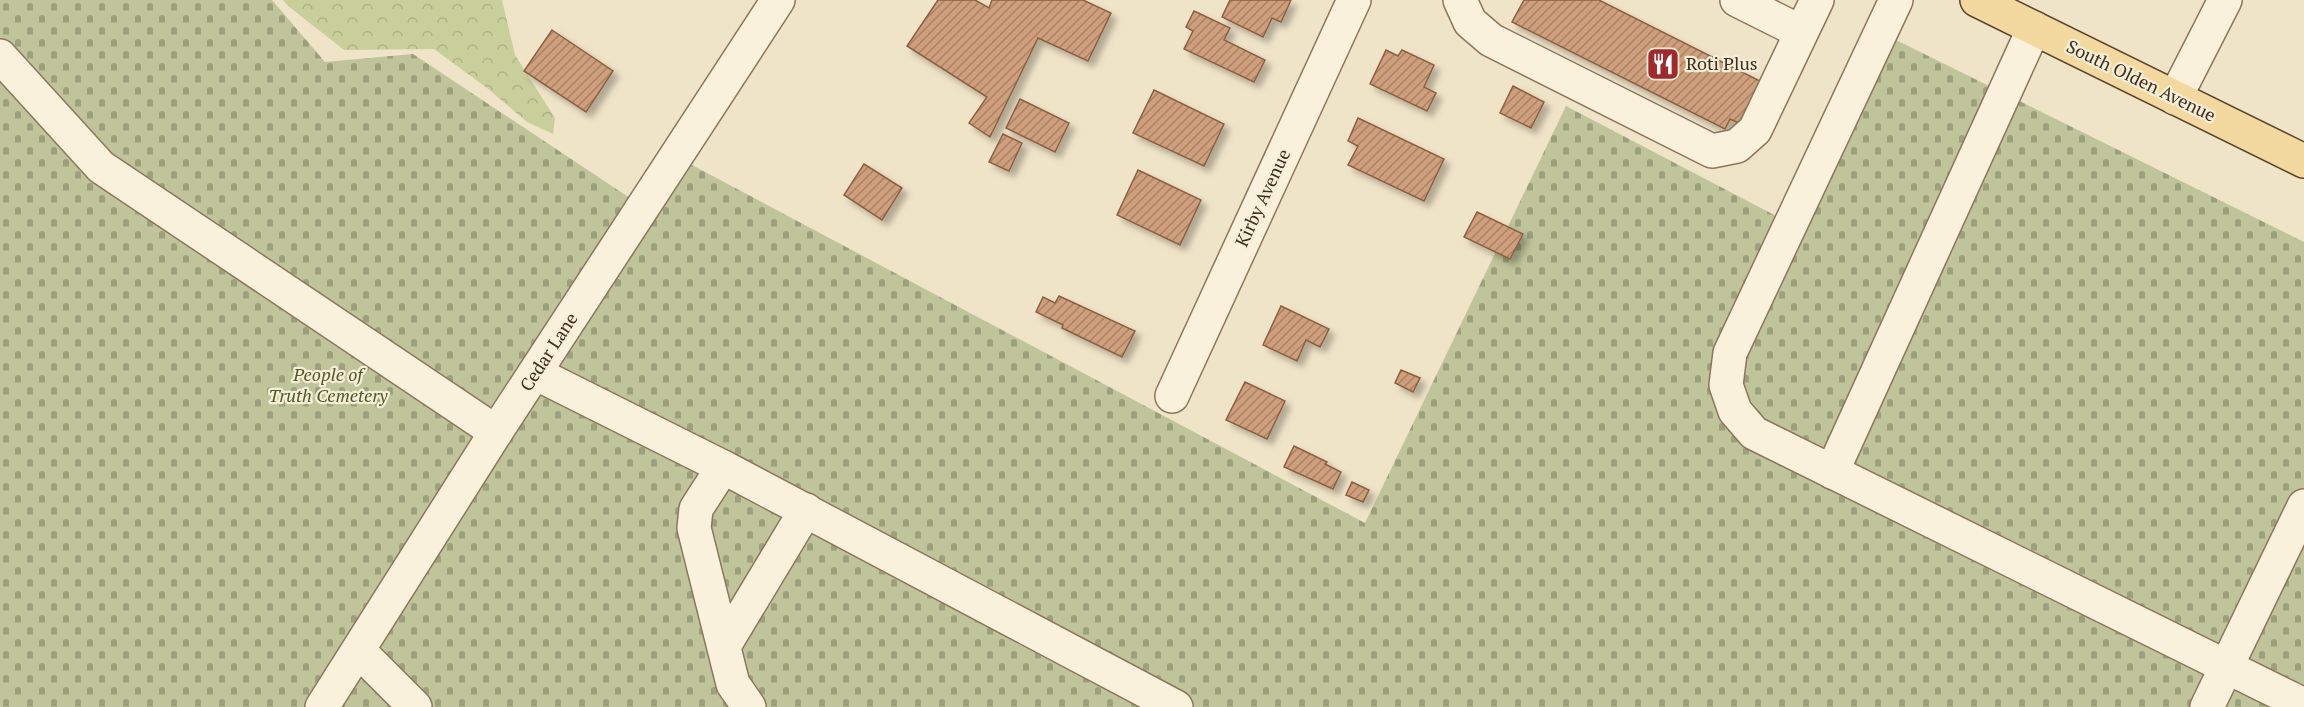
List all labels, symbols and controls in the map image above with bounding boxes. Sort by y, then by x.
street label: South Olden Avenue [2063,34,2220,127]
restaurant icon: Roti Plus [1645,46,1681,82]
place label: Roti Plus [1686,51,1758,75]
street label: Kirby Avenue [1229,145,1295,250]
street label: Cedar Lane [514,307,583,395]
park label: People of Truth Cemetery [269,362,388,407]

